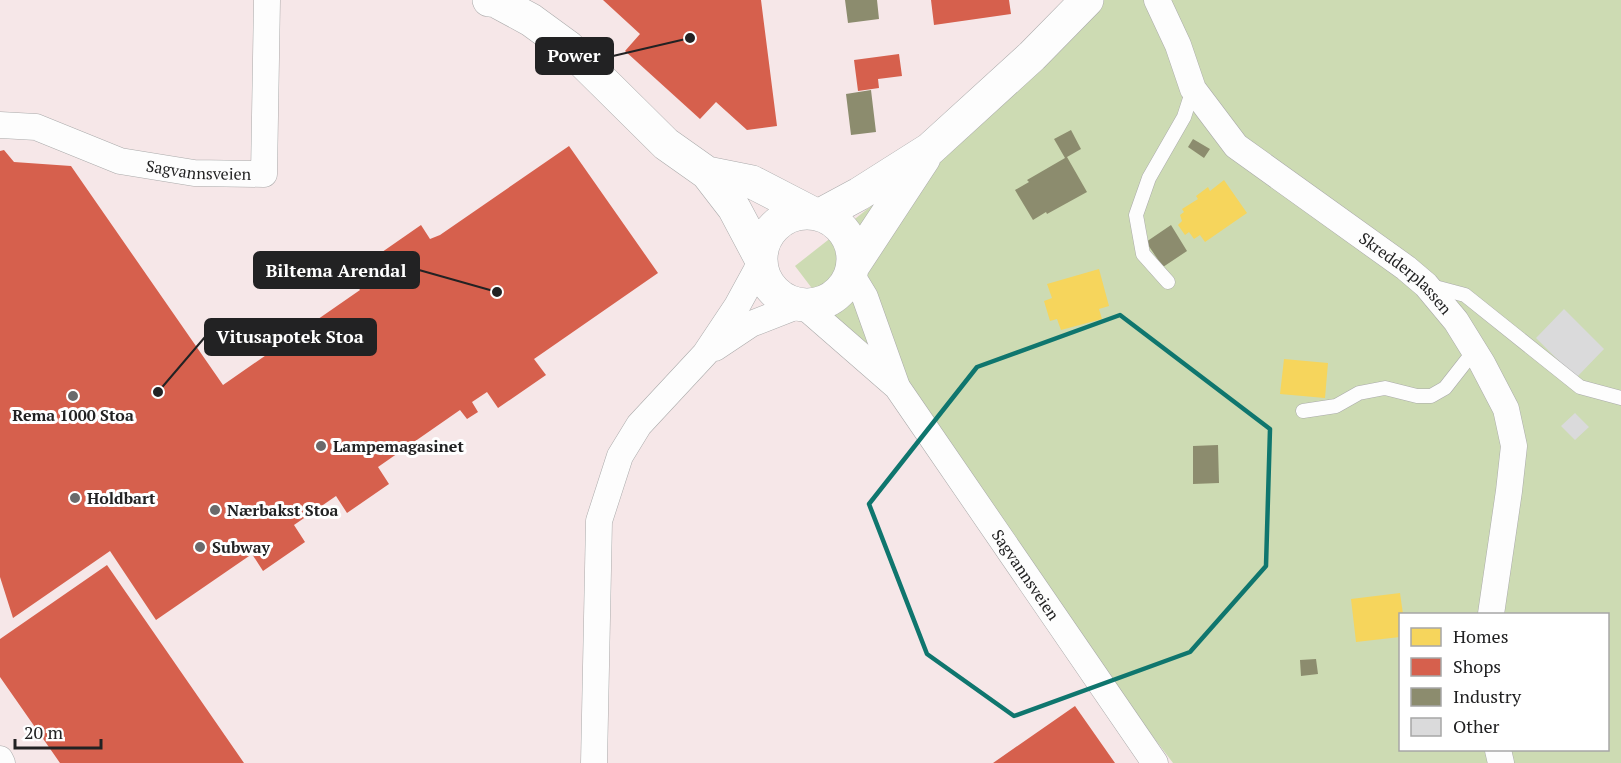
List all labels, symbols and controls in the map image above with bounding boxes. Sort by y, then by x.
callout: Power [536,38,613,74]
text: Power [548,43,601,67]
street label: Sagvannsveien [144,154,252,185]
street label: Skredderplassen [1355,227,1457,319]
callout: Biltema Arendal [254,252,419,288]
text: Biltema Arendal [266,258,406,282]
callout: Vitusapotek Stoa [205,319,376,355]
text: Vitusapotek Stoa [216,324,364,348]
marker: Rema 1000 Stoa [66,389,80,403]
place label: Rema 1000 Stoa [12,404,134,426]
place label: Lampemagasinet [333,435,464,457]
marker: Lampemagasinet [314,439,328,453]
place label: Holdbart [87,487,156,509]
marker: Holdbart [68,491,82,505]
place label: Nærbakst Stoa [227,499,339,521]
marker: Nærbakst Stoa [208,503,222,517]
street label: Sagvannsveien [987,525,1065,625]
place label: Subway [212,536,271,558]
marker: Subway [193,540,207,554]
legend [1399,613,1609,751]
text: Homes [1453,624,1508,648]
text: Shops [1453,654,1501,678]
text: Industry [1453,684,1522,708]
scale bar [15,712,100,750]
text: Other [1453,714,1500,738]
text: 20 m [24,720,64,744]

